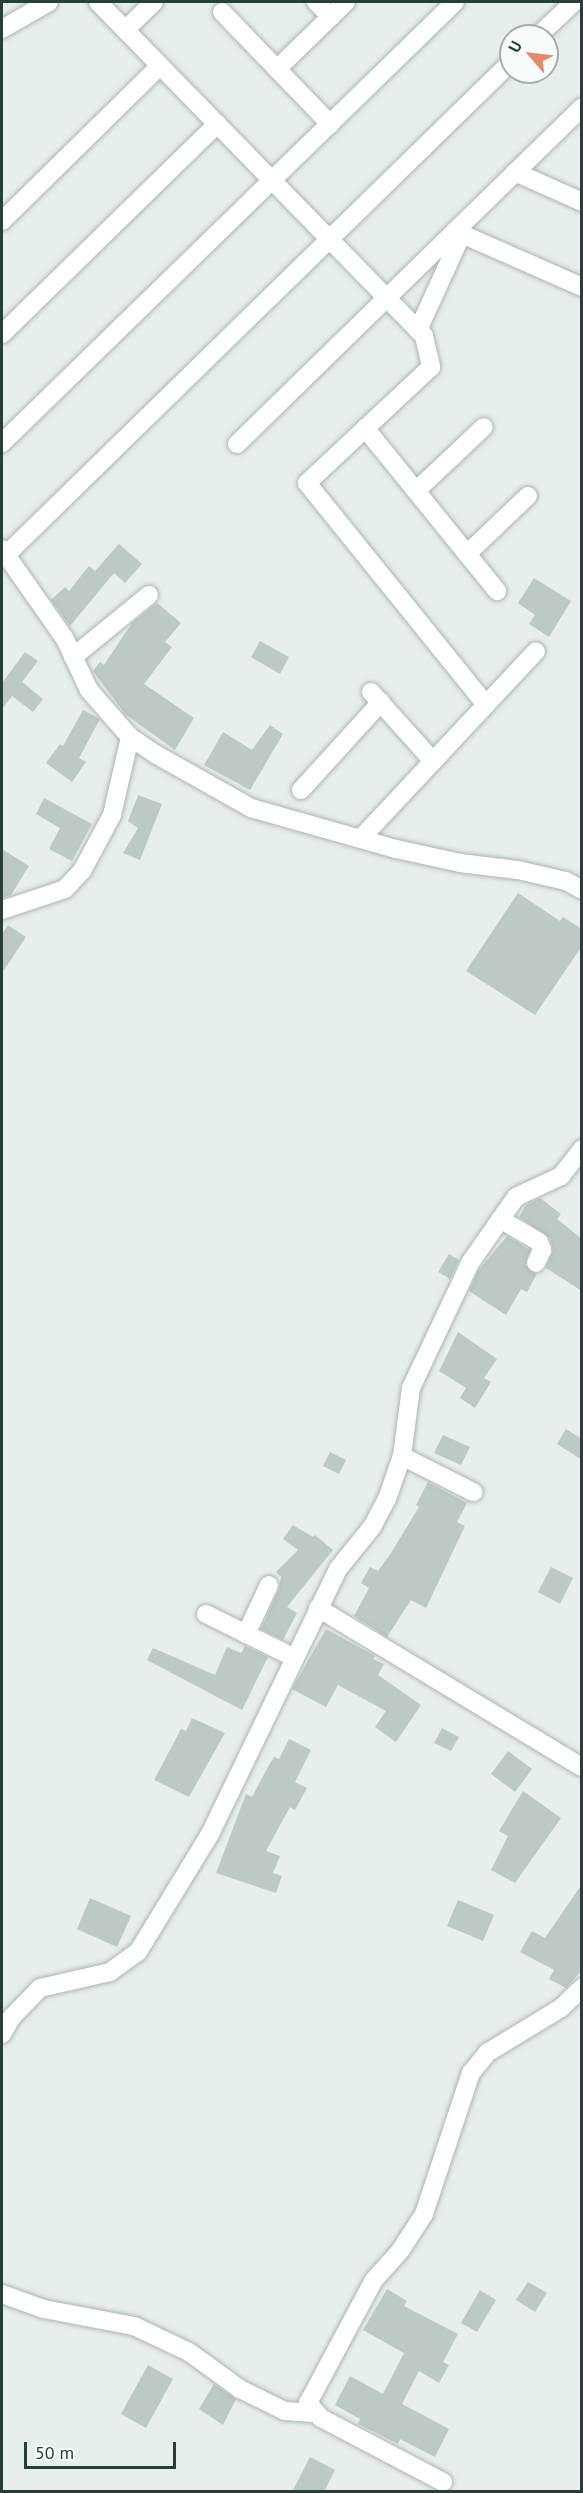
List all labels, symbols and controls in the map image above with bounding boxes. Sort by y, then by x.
north arrow [499,24,559,84]
text: U [504,37,526,56]
scale bar [27,2430,178,2468]
text: 50 m [35,2441,74,2464]

